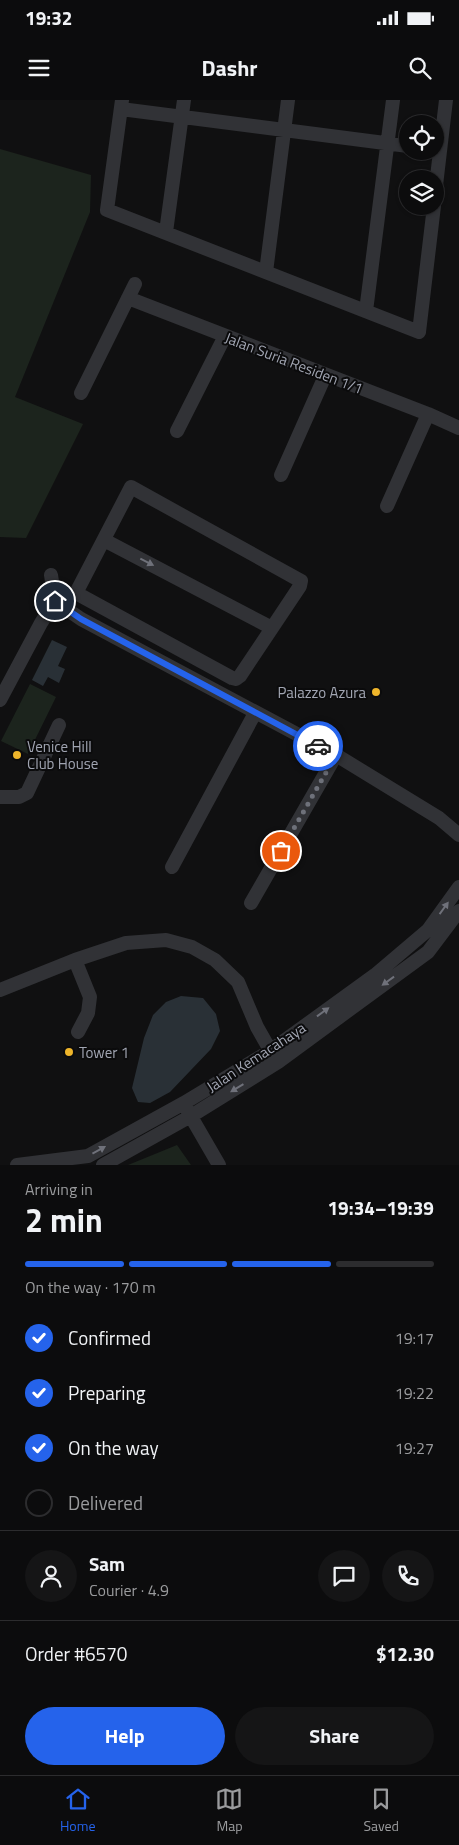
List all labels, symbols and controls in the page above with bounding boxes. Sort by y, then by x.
text: 19:32 [25,3,72,32]
text: Dashr [201,51,258,85]
icon: menu [25,54,53,82]
icon: search [406,54,434,82]
map controls [399,115,444,215]
button: locate [399,115,444,160]
button: layers [399,170,444,215]
street label: Jalan Suria Residen 1/1 [222,326,366,400]
one-way arrow [140,558,154,567]
pin [34,580,76,622]
icon: home [41,587,69,615]
place label: Palazzo Azura [277,681,366,704]
marker: Palazzo Azura [370,686,382,698]
courier [293,721,343,771]
icon: car [304,732,332,760]
place label: Venice Hill Club House [27,735,98,775]
marker: Venice Hill Club House [11,749,23,761]
pin [260,830,302,872]
icon: bag [267,837,295,865]
one-way arrow [439,902,449,915]
one-way arrow [381,976,395,986]
one-way arrow [316,1007,330,1017]
street label: Jalan Kemacahaya [202,1016,311,1098]
place label: Tower 1 [79,1041,129,1064]
marker: Tower 1 [63,1046,75,1058]
one-way arrow [230,1083,243,1092]
one-way arrow [92,1146,105,1155]
text: Arriving in [25,1177,93,1201]
text: 19:34–19:39 [327,1193,434,1222]
text: 2 min [25,1196,103,1244]
text: On the way · 170 m [25,1275,156,1299]
text: Confirmed [68,1323,151,1352]
icon: check [25,1324,53,1352]
text: 19:17 [395,1326,434,1350]
text: Preparing [68,1378,145,1407]
icon: check [25,1379,53,1407]
text: 19:22 [395,1381,434,1405]
text: On the way [68,1433,159,1462]
icon: check [25,1434,53,1462]
text: 19:27 [395,1436,434,1460]
text: Delivered [68,1488,143,1517]
text: Sam [89,1549,125,1578]
button: person [25,1550,77,1602]
button: chat [318,1550,370,1602]
button: phone [382,1550,434,1602]
text: Courier · 4.9 [89,1578,169,1602]
text: Order #6570 [25,1639,127,1668]
text: $12.30 [376,1639,434,1668]
button: Help [25,1707,225,1765]
button: Share [235,1707,434,1765]
tab: Home [60,1785,96,1836]
tab: Map [215,1785,243,1836]
tab: Saved [363,1785,399,1836]

